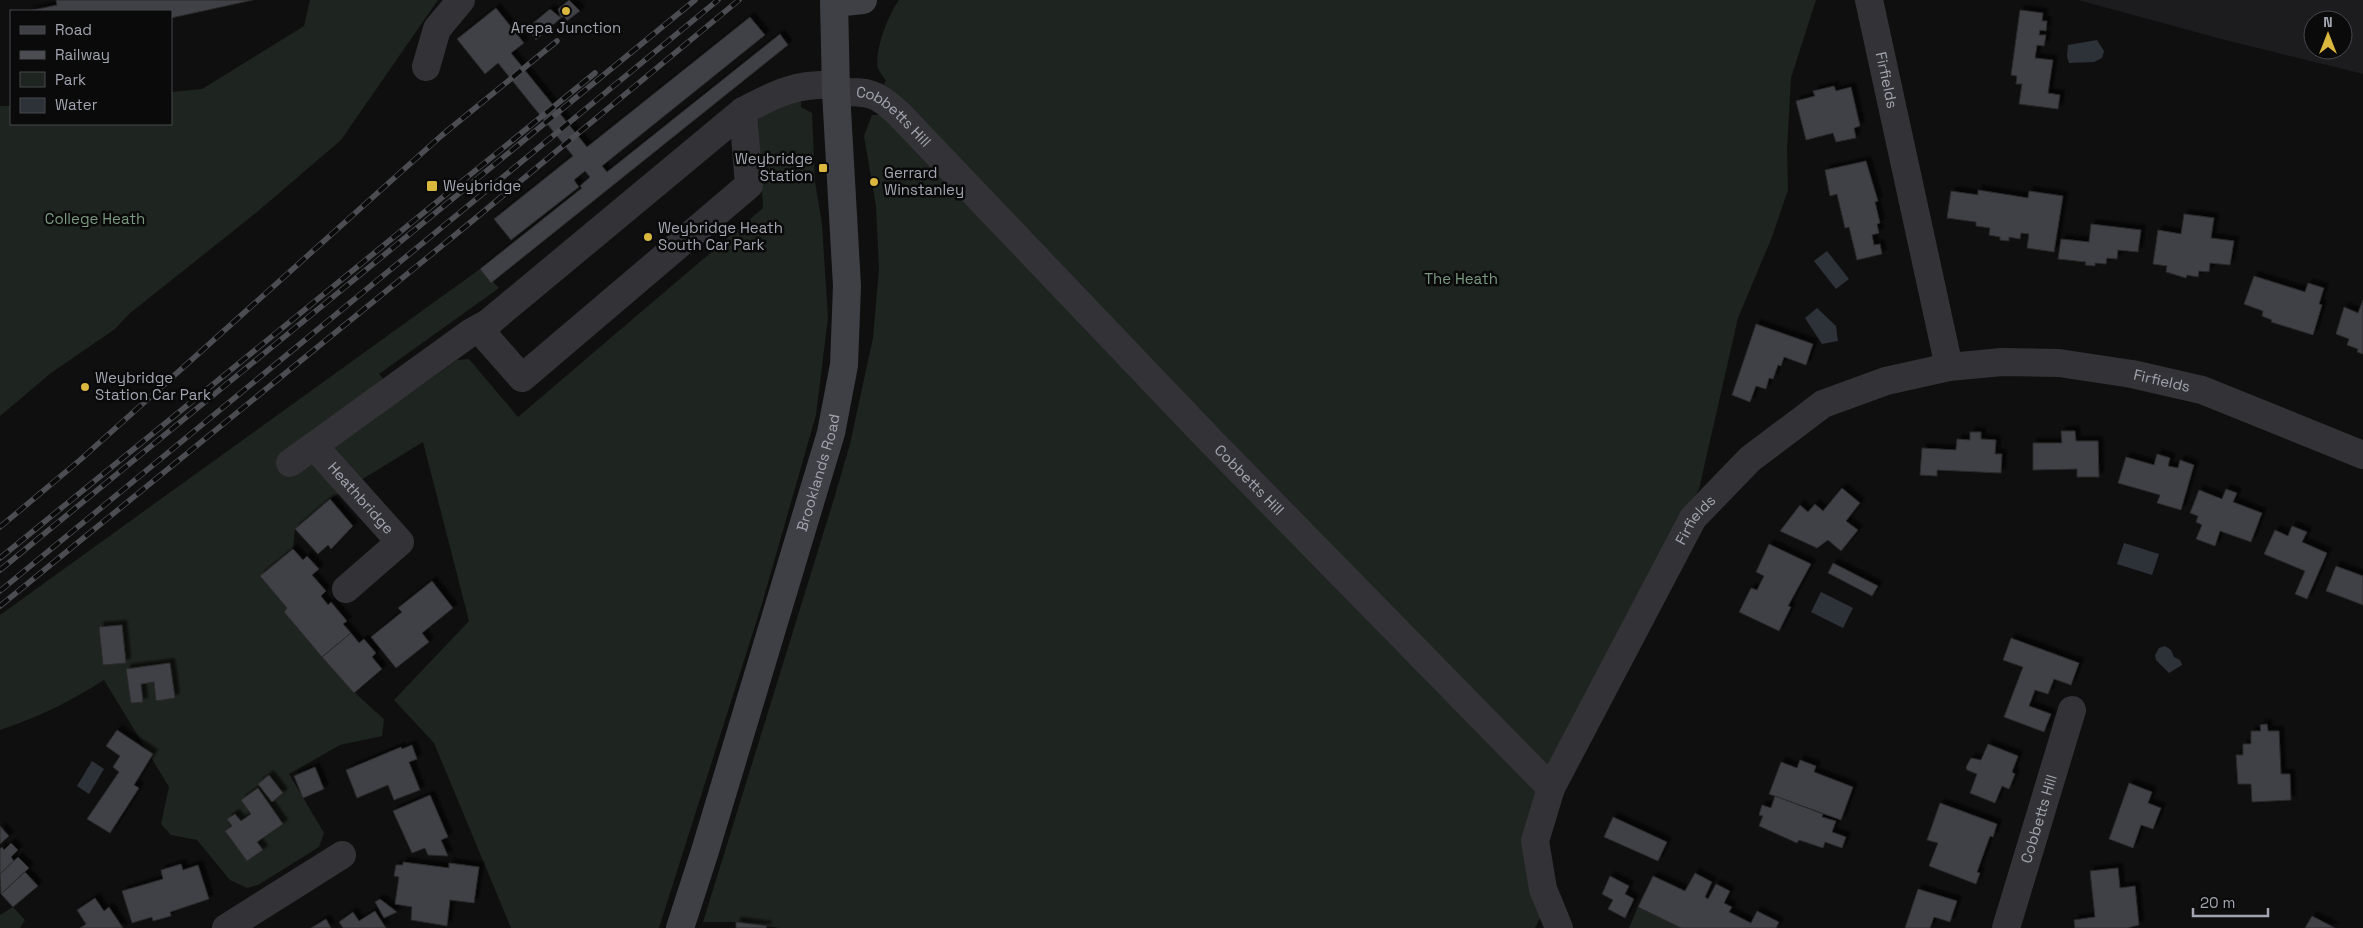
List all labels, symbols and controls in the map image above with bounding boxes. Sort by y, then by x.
marker: Arepa Junction [560,5,572,17]
legend [10,10,172,125]
north arrow [2303,10,2353,60]
text: N [2323,13,2333,31]
place label: Arepa Junction [511,18,621,37]
text: Road [55,20,92,39]
text: Railway [55,45,110,64]
street label: Firfields [1872,50,1902,110]
text: Park [55,70,86,89]
street label: Cobbetts Hill [855,82,935,151]
text: Water [55,95,98,114]
place label: Weybridge Station [735,149,813,185]
marker: Weybridge Station [817,162,829,174]
place label: Gerrard Winstanley [884,163,964,199]
place label: Weybridge [443,176,521,195]
marker: Gerrard Winstanley [868,176,880,188]
marker: Weybridge [425,179,439,193]
park label: College Heath [45,209,145,228]
place label: Weybridge Heath South Car Park [658,218,783,254]
marker: Weybridge Heath South Car Park [642,231,654,243]
park label: The Heath [1424,269,1498,288]
street label: Firfields [2132,365,2192,396]
place label: Weybridge Station Car Park [95,368,211,404]
marker: Weybridge Station Car Park [79,381,91,393]
street label: Brooklands Road [792,412,843,534]
street label: Cobbetts Hill [1211,440,1288,519]
street label: Heathbridge [324,458,398,538]
street label: Firfields [1671,490,1719,548]
street label: Cobbetts Hill [2016,772,2061,865]
scale bar [2193,886,2268,918]
text: 20 m [2200,893,2235,912]

